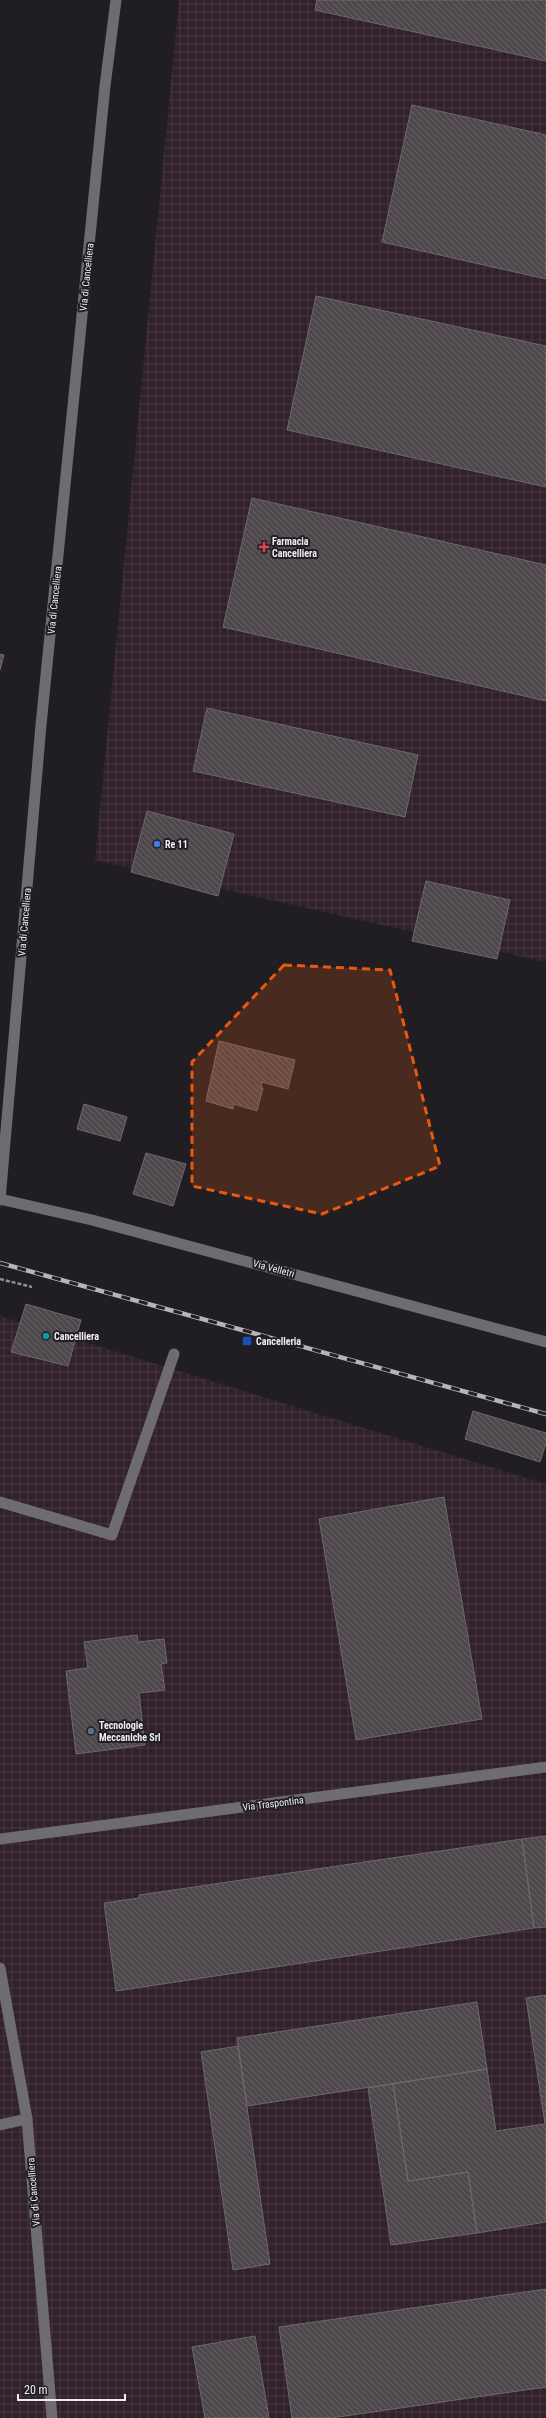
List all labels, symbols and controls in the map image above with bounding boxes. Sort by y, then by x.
street label: Via di Cancelliera [77,242,96,312]
place label: Farmacia Cancelliera [272,536,317,559]
marker: Farmacia Cancelliera [259,542,269,552]
street label: Via di Cancelliera [45,565,64,635]
marker: Re 11 [152,839,162,849]
place label: Re 11 [165,839,188,850]
street label: Via di Cancelliera [16,887,33,957]
street label: Via Velletri [252,1258,296,1279]
marker: Cancelliera [41,1331,51,1341]
place label: Cancelliera [54,1331,99,1342]
marker: Cancelleria [241,1335,253,1347]
place label: Cancelleria [256,1336,301,1347]
place label: Tecnologie Meccaniche Srl [99,1720,161,1743]
marker: Tecnologie Meccaniche Srl [86,1726,96,1736]
street label: Via Traspontina [242,1794,304,1813]
street label: Via di Cancelliera [25,2157,42,2226]
scale bar [18,2376,125,2402]
text: 20 m [24,2383,48,2397]

